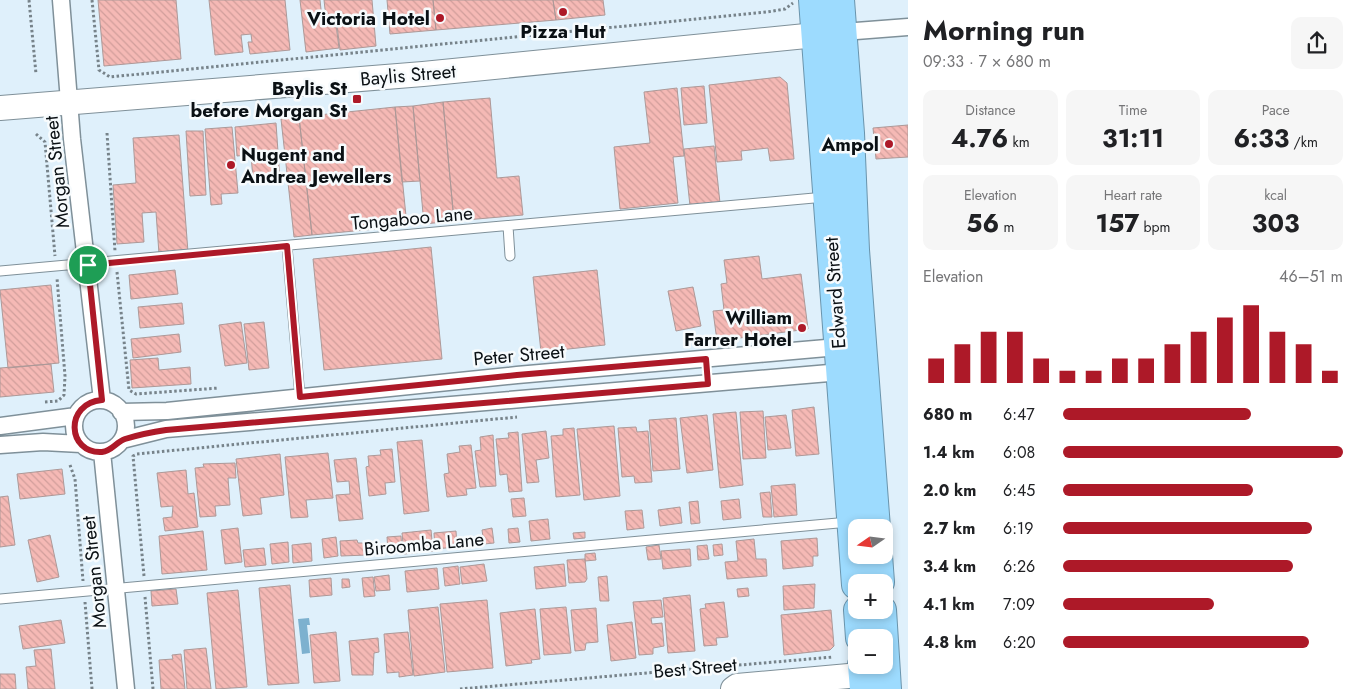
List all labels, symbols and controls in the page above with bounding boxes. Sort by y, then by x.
place label: Victoria Hotel [306,5,430,32]
marker: Pizza Hut [557,6,569,18]
text: Morning run [923,10,1085,51]
marker: Victoria Hotel [434,12,446,24]
button: share [1291,17,1343,69]
place label: Pizza Hut [520,18,606,45]
text: 09:33 · 7 × 680 m [923,50,1051,73]
street label: Baylis Street [359,57,457,93]
place label: Baylis St before Morgan St [190,75,347,124]
marker: Baylis St before Morgan St [351,93,363,105]
text: Distance [965,100,1015,120]
text: Time [1119,100,1147,120]
text: Pace [1262,100,1290,120]
street label: Morgan Street [38,114,76,230]
text: 4.76 [951,120,1008,156]
text: 31:11 [1102,120,1164,156]
text: 6:33 [1234,120,1289,156]
place label: Ampol [820,131,879,158]
text: km [1008,132,1030,152]
text: /km [1289,132,1318,152]
marker: Ampol [883,138,895,150]
place label: Nugent and Andrea Jewellers [240,141,392,190]
marker: Nugent and Andrea Jewellers [225,159,237,171]
text: Elevation [964,185,1017,205]
text: Heart rate [1104,185,1162,205]
text: kcal [1264,185,1287,205]
street label: Tongaboo Lane [350,199,474,237]
text: 56 [966,205,999,241]
text: 157 [1095,205,1139,241]
text: 303 [1252,205,1299,241]
text: m [999,217,1014,237]
text: bpm [1139,217,1171,237]
street label: Edward Street [818,236,852,350]
pin [67,244,109,286]
icon: arrive [74,251,102,279]
text: Elevation [923,265,983,288]
text: 46–51 m [1279,265,1343,288]
place label: William Farrer Hotel [684,304,792,353]
marker: William Farrer Hotel [796,322,808,334]
street label: Peter Street [472,338,566,372]
text: 680 m [923,403,972,426]
text: 6:47 [1003,403,1035,426]
text: 1.4 km [923,441,975,464]
text: 6:08 [1003,441,1035,464]
text: 2.0 km [923,479,976,502]
text: 6:45 [1003,479,1035,502]
street label: Morgan Street [75,514,113,630]
text: 2.7 km [923,517,975,540]
text: 6:19 [1003,517,1033,540]
north arrow [848,519,892,564]
map controls [848,519,893,674]
street label: Biroomba Lane [363,525,485,563]
text: 3.4 km [923,555,976,578]
text: 6:26 [1003,555,1035,578]
button: + [848,574,893,619]
text: 4.1 km [923,593,975,616]
text: 7:09 [1003,593,1035,616]
button: − [848,629,893,674]
text: 4.8 km [923,631,977,654]
text: 6:20 [1003,631,1036,654]
street label: Best Street [652,651,738,685]

